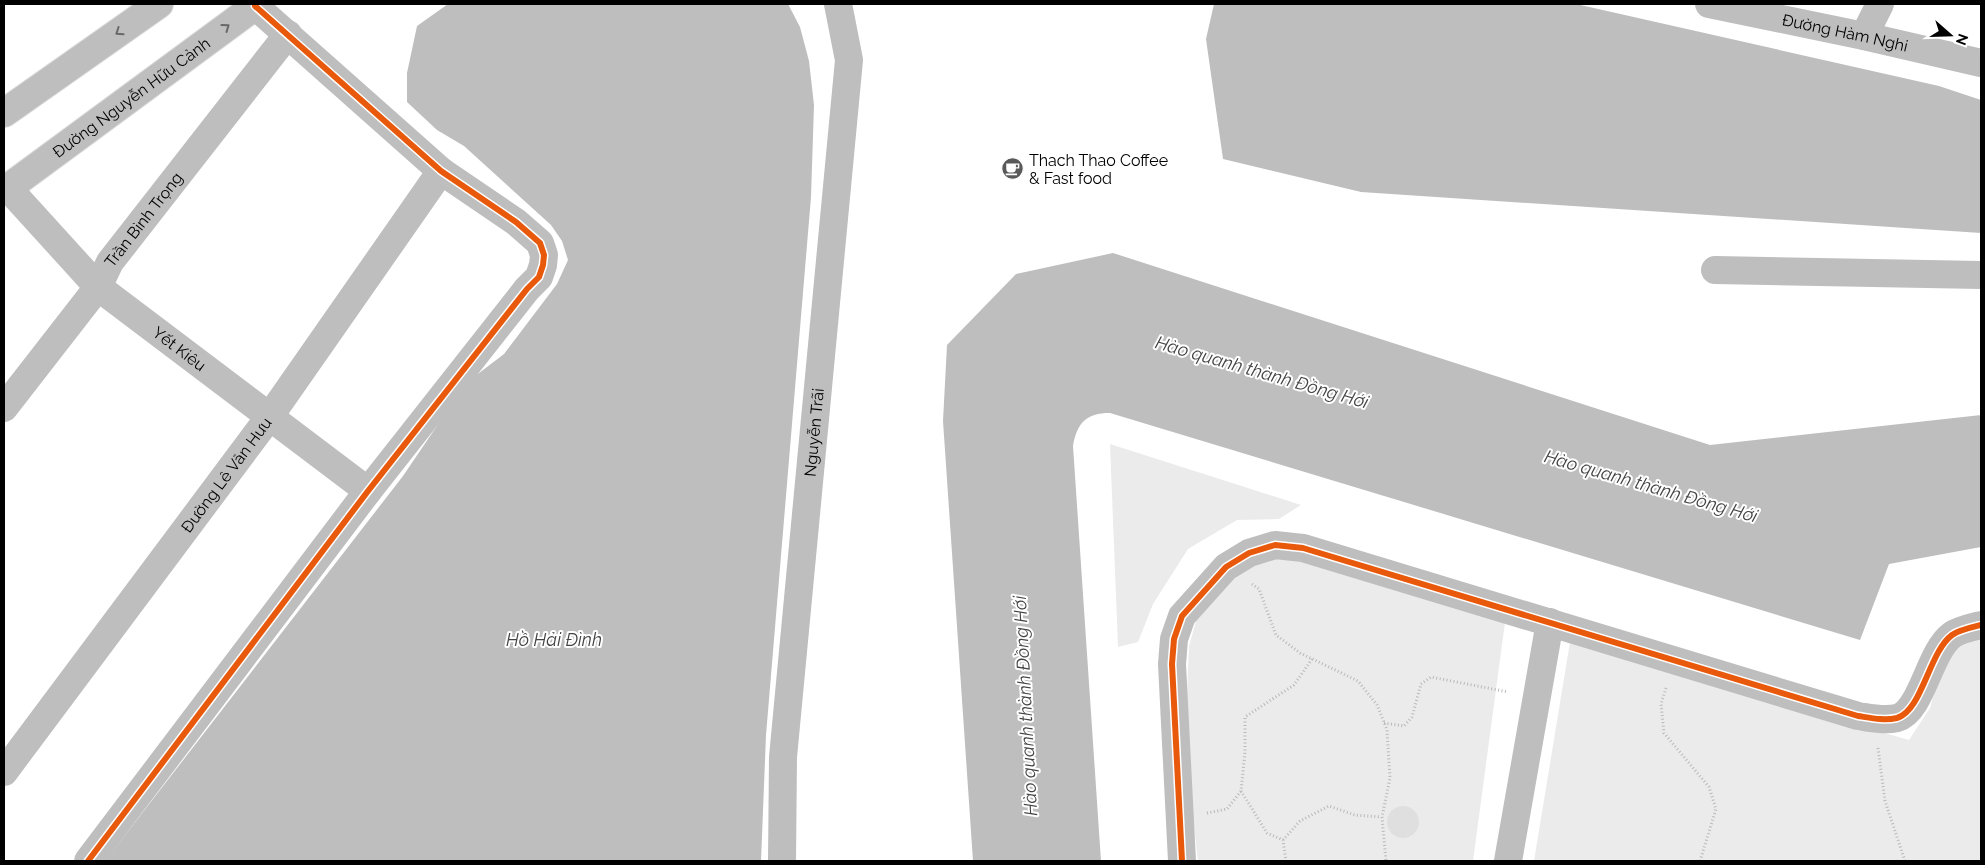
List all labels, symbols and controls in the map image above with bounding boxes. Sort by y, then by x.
street label: Đường Hàm Nghi [1780,10,1910,55]
north arrow [1925,10,1975,60]
one-way arrow [220,24,230,33]
one-way arrow [115,26,125,35]
text: N [1953,32,1972,47]
street label: Đường Nguyễn Hữu Cảnh [49,33,214,161]
place label: Thach Thao Coffee & Fast food [1029,151,1168,188]
cafe icon: Thach Thao Coffee & Fast food [1001,157,1025,181]
street label: Trần Bình Trọng [100,168,186,271]
street label: Yết Kiêu [149,322,210,375]
water label: Hào quanh thành Đồng Hới [1153,332,1372,413]
street label: Nguyễn Trãi [800,387,827,478]
street label: Đường Lê Văn Hưu [177,413,275,536]
water label: Hào quanh thành Đồng Hới [1542,446,1761,527]
water label: Hào quanh thành Đồng Hới [1009,594,1041,817]
water label: Hồ Hải Đình [506,629,602,650]

